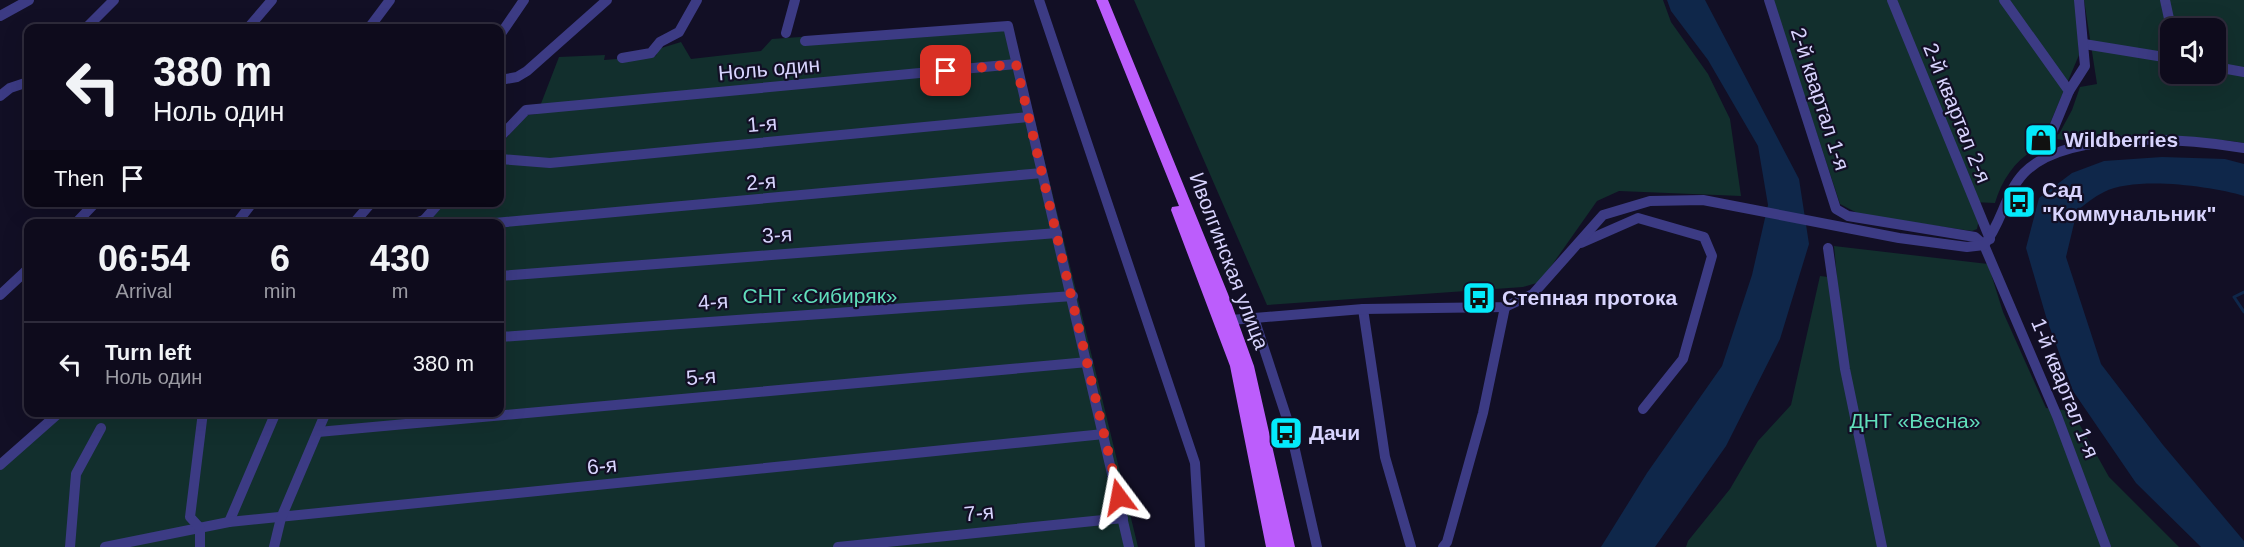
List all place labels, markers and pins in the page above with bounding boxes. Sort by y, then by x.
pin [920,45,971,96]
shop icon: Wildberries [2023,122,2059,158]
place label: Wildberries [2064,128,2178,151]
place label: Сад "Коммунальник" [2042,178,2216,225]
bus stop icon: Сад "Коммунальник" [2001,184,2037,220]
bus stop icon: Степная протока [1461,280,1497,316]
place label: Степная протока [1502,286,1677,309]
bus stop icon: Дачи [1268,415,1304,451]
place label: Дачи [1309,421,1360,444]

